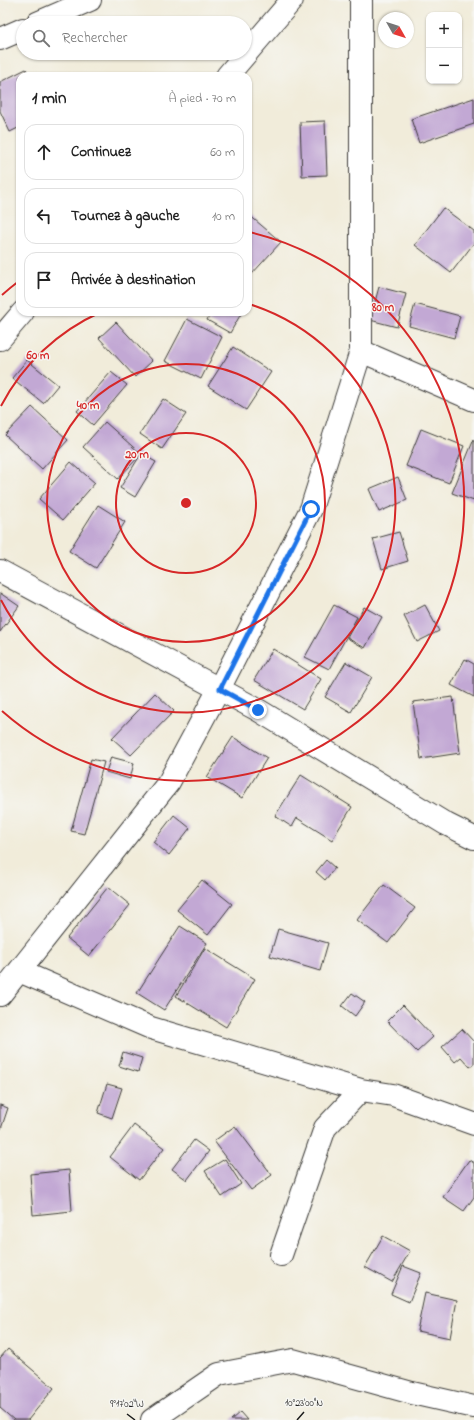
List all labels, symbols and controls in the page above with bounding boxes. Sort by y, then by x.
north arrow [378,12,414,48]
map controls [426,12,462,84]
button: + [426,12,462,48]
search box [16,16,252,60]
icon: search [30,27,52,49]
text: Rechercher [62,27,127,49]
button: − [426,48,462,84]
text: 1 min [32,86,66,111]
text: À pied · 70 m [169,89,236,108]
icon: ahead [33,141,55,163]
text: Continuez [71,141,131,163]
text: 60 m [210,143,235,162]
icon: left [33,205,55,227]
text: Tournez à gauche [71,205,179,227]
text: 10 m [212,207,235,226]
icon: arrive [33,269,55,291]
text: Arrivée à destination [71,269,196,291]
text: 80 m [371,299,395,317]
text: 60 m [26,347,50,365]
text: 40 m [76,397,100,415]
text: 20 m [124,446,149,464]
centre of rings [179,496,193,510]
route start [302,500,320,518]
route end [249,701,267,719]
text: 10°23'00"N [285,1396,323,1411]
text: 9°17'02"W [110,1397,144,1412]

